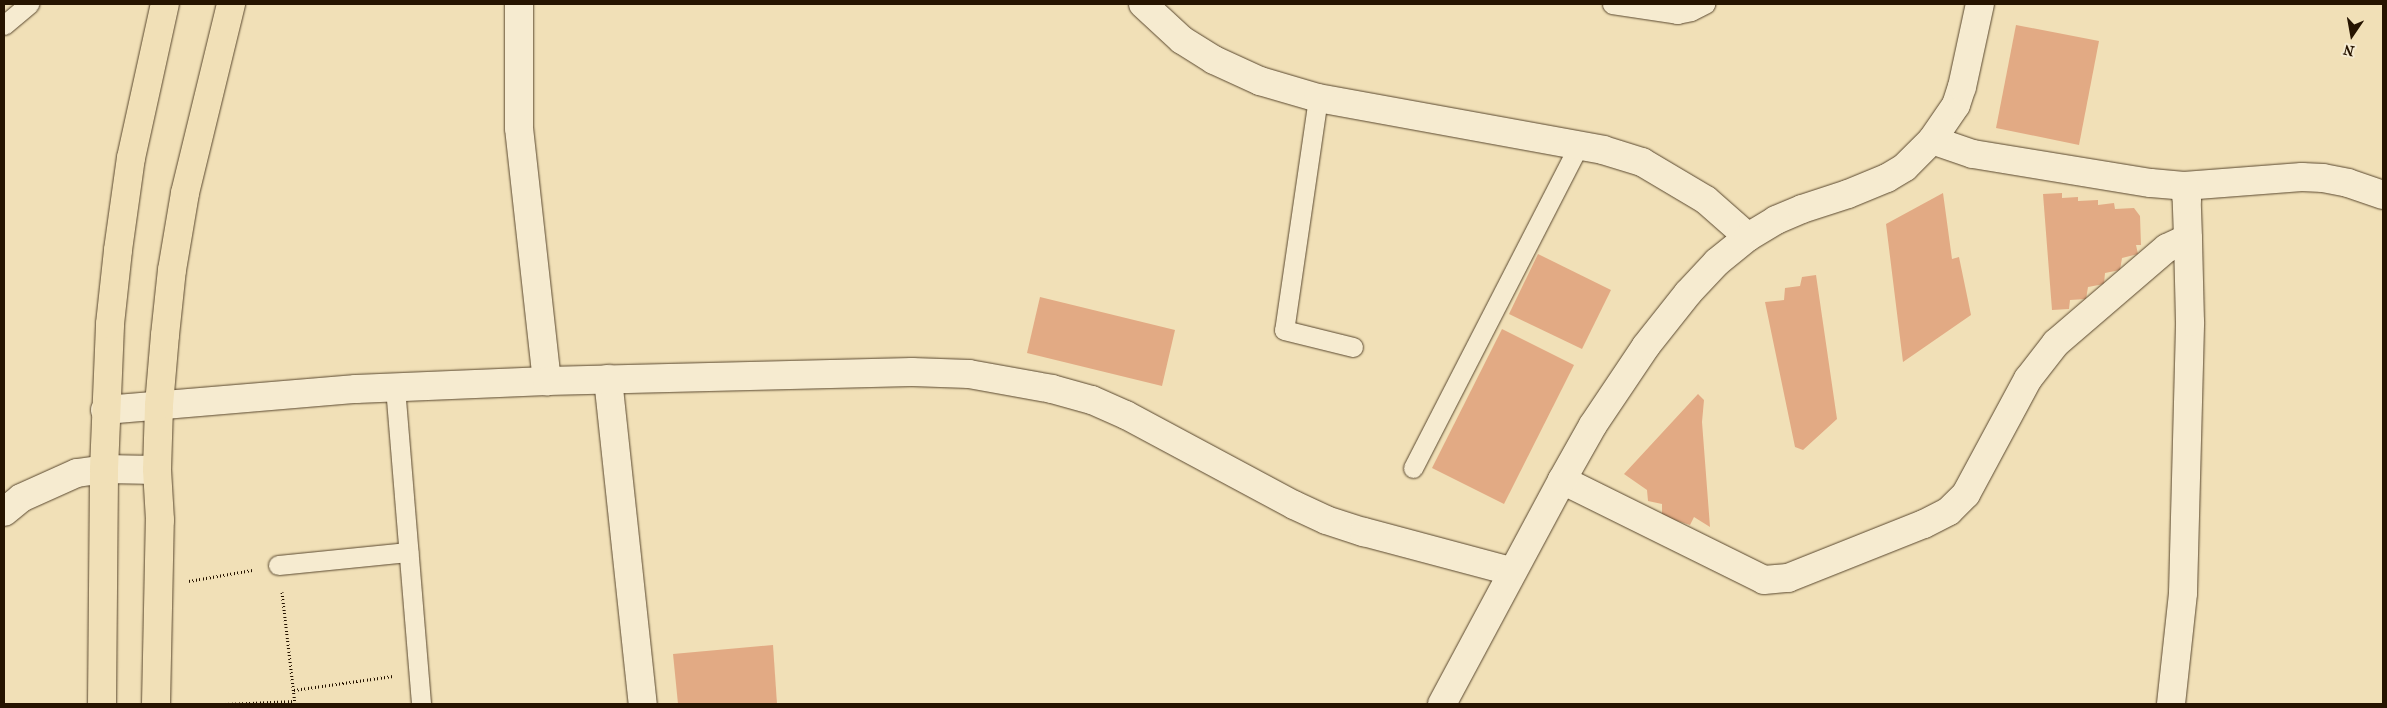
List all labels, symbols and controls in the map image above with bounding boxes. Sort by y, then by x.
north arrow [2327,10,2377,60]
text: N [2342,41,2356,60]

